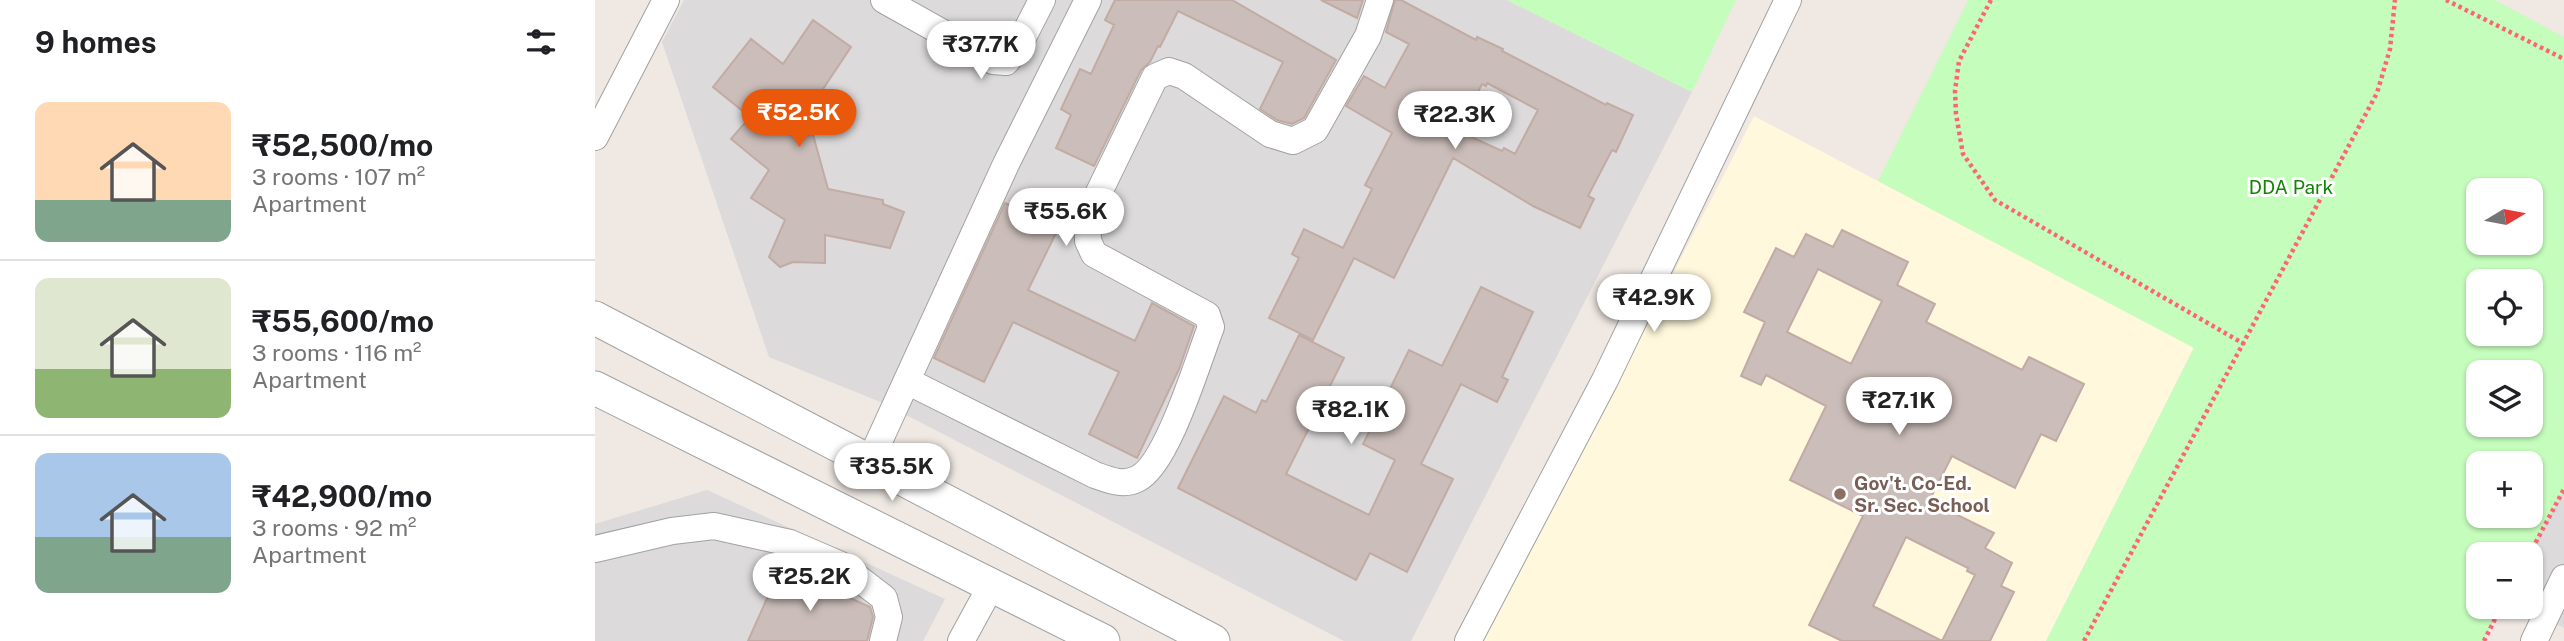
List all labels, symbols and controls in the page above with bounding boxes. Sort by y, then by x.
pin: ₹37.7K [924,22,1038,81]
icon: filters [522,23,560,61]
text: 9 homes [35,24,157,60]
text: ₹37.7K [943,30,1019,57]
pin: ₹52.5K [742,90,856,149]
pin: ₹22.3K [1398,92,1512,151]
text: ₹52.5K [757,98,841,125]
text: ₹22.3K [1414,100,1496,127]
text: ₹52,500/mo [252,127,433,163]
icon: home [91,130,175,214]
text: 3 rooms · 107 m² [252,163,425,190]
park label: DDA Park [2249,176,2334,198]
north arrow [2466,178,2543,256]
map controls [2466,178,2543,619]
pin: ₹55.6K [1009,188,1123,248]
text: Apartment [252,190,367,217]
text: ₹55.6K [1024,197,1108,224]
button: locate [2466,269,2543,346]
pin: ₹42.9K [1597,274,1711,334]
text: ₹42.9K [1613,283,1695,310]
text: ₹55,600/mo [252,303,434,339]
icon: home [91,306,175,390]
text: 3 rooms · 116 m² [252,339,422,366]
button: layers [2466,360,2543,437]
text: Apartment [252,366,367,393]
pin: ₹27.1K [1842,378,1956,437]
pin: ₹82.1K [1294,386,1408,446]
text: ₹27.1K [1862,386,1936,413]
text: ₹82.1K [1312,395,1390,422]
pin: ₹35.5K [835,444,949,503]
button: + [2466,451,2543,528]
text: ₹35.5K [850,452,934,479]
place label: Gov't. Co-Ed. Sr. Sec. School [1854,472,1990,516]
text: ₹42,900/mo [252,478,432,514]
icon: home [91,481,175,565]
marker: Gov't. Co-Ed. Sr. Sec. School [1832,486,1848,502]
text: 3 rooms · 92 m² [252,514,417,541]
text: Apartment [252,541,367,568]
button: − [2466,542,2543,619]
pin: ₹25.2K [753,554,867,613]
text: ₹25.2K [769,562,851,589]

